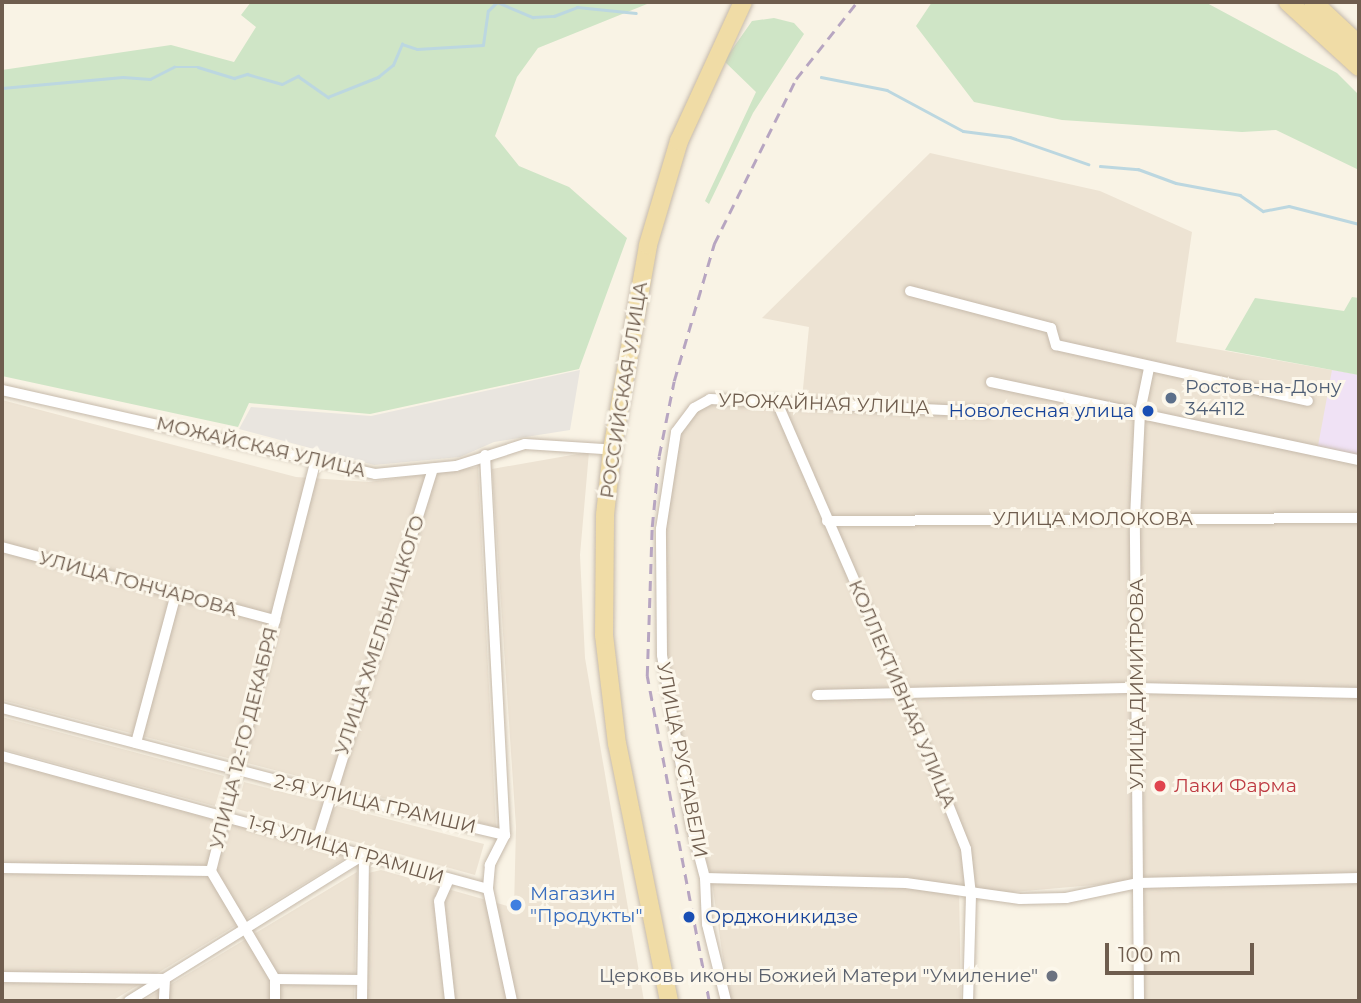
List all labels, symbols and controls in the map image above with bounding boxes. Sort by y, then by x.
street label: РОССИЙСКАЯ УЛИЦА [596,280,652,500]
place label: Ростов-на-Дону 344112 [1185,376,1342,420]
street label: УРОЖАЙНАЯ УЛИЦА [718,389,930,419]
marker: Ростов-на-Дону 344112 [1163,390,1179,406]
place label: Новолесная улица [949,400,1134,422]
marker: Новолесная улица [1140,403,1156,419]
street label: МОЖАЙСКАЯ УЛИЦА [154,412,368,482]
street label: УЛИЦА МОЛОКОВА [993,508,1193,530]
street label: УЛИЦА ХМЕЛЬНИЦКОГО [330,512,430,758]
street label: УЛИЦА ГОНЧАРОВА [36,547,240,621]
street label: КОЛЛЕКТИВНАЯ УЛИЦА [844,577,960,811]
street label: УЛИЦА ДИМИТРОВА [1126,578,1148,790]
street label: УЛИЦА 12-ГО ДЕКАБРЯ [205,625,283,851]
street label: УЛИЦА РУСТАВЕЛИ [652,660,712,860]
street label: 2-Я УЛИЦА ГРАМШИ [272,770,478,838]
place label: Лаки Фарма [1174,775,1297,797]
marker: Лаки Фарма [1152,778,1168,794]
street label: 1-Я УЛИЦА ГРАМШИ [245,811,447,889]
place label: Магазин "Продукты" [530,883,643,927]
marker: Магазин "Продукты" [508,897,524,913]
place label: Орджоникидзе [705,906,858,928]
marker: Орджоникидзе [679,907,699,927]
scale bar [1109,930,1258,974]
text: 100 m [1118,942,1181,967]
place label: Церковь иконы Божией Матери "Умиление" [599,965,1038,987]
marker: Церковь иконы Божией Матери "Умиление" [1044,968,1060,984]

